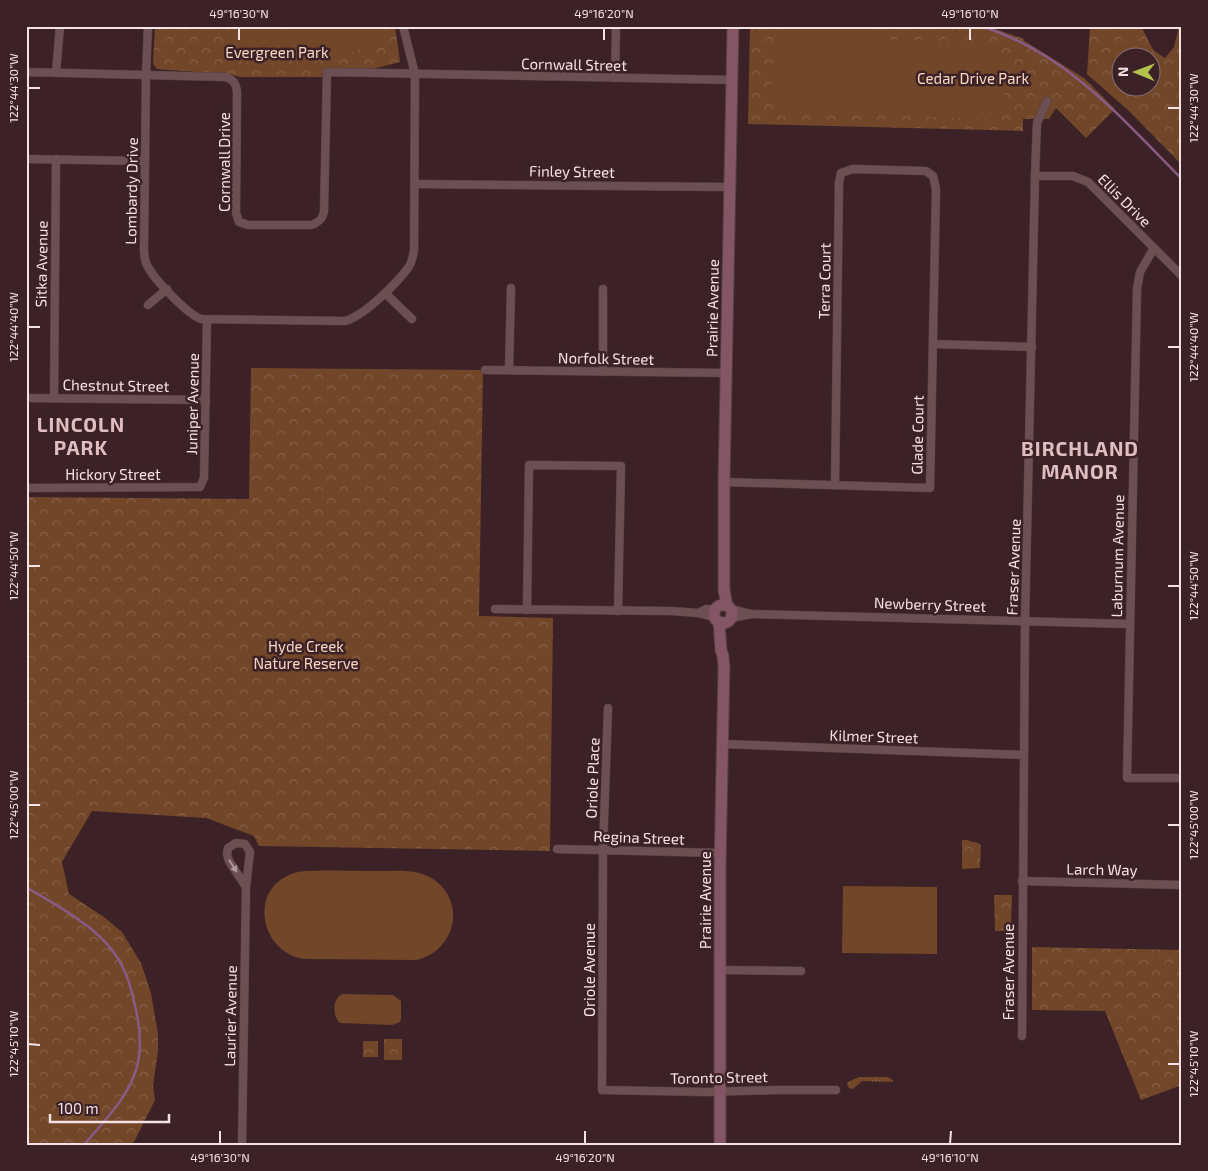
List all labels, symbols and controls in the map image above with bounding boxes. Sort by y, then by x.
text: 49°16'30"N [209,6,269,20]
text: 49°16'20"N [574,6,634,20]
text: 49°16'10"N [941,6,999,20]
park label: Evergreen Park [225,43,329,61]
north arrow [1110,48,1160,98]
text: 122°44'30"W [6,53,20,123]
street label: Cornwall Street [521,54,627,74]
text: N [1114,67,1131,77]
park label: Cedar Drive Park [917,69,1029,87]
text: 122°44'30"W [1186,73,1200,143]
street label: Cornwall Drive [215,112,233,212]
street label: Lombardy Drive [121,137,141,245]
street label: Finley Street [529,161,615,181]
street label: Ellis Drive [1095,170,1155,230]
street label: Sitka Avenue [31,220,51,308]
street label: Terra Court [814,243,834,319]
street label: Prairie Avenue [702,259,722,357]
text: 122°44'40"W [6,292,20,362]
text: 122°44'40"W [1186,312,1200,382]
street label: Norfolk Street [558,348,655,368]
street label: Juniper Avenue [182,353,202,455]
street label: Chestnut Street [63,375,170,395]
street label: Glade Court [907,395,927,475]
district label: LINCOLN PARK [37,412,125,459]
district label: BIRCHLAND MANOR [1021,436,1139,483]
street label: Hickory Street [65,465,161,483]
street label: Laburnum Avenue [1107,494,1127,618]
street label: Fraser Avenue [1002,518,1024,616]
text: 122°44'50"W [6,531,20,601]
text: 122°44'50"W [1186,551,1200,621]
street label: Newberry Street [874,593,987,615]
park label: Hyde Creek Nature Reserve [253,637,359,672]
street label: Kilmer Street [829,725,919,747]
street label: Oriole Place [582,737,602,819]
text: 122°45'00"W [6,770,20,840]
text: 122°45'00"W [1186,790,1200,860]
street label: Regina Street [593,826,685,848]
street label: Prairie Avenue [696,851,714,949]
street label: Larch Way [1066,859,1138,879]
one-way arrow [228,860,238,873]
street label: Oriole Avenue [580,923,598,1017]
street label: Fraser Avenue [999,924,1017,1020]
street label: Laurier Avenue [220,965,240,1067]
text: 122°45'10"W [6,1011,20,1077]
text: 122°45'10"W [1186,1031,1200,1097]
street label: Toronto Street [670,1067,768,1087]
scale bar [50,1091,169,1123]
text: 100 m [58,1099,99,1117]
text: 49°16'30"N [190,1150,250,1164]
text: 49°16'20"N [555,1150,615,1164]
text: 49°16'10"N [921,1150,979,1164]

